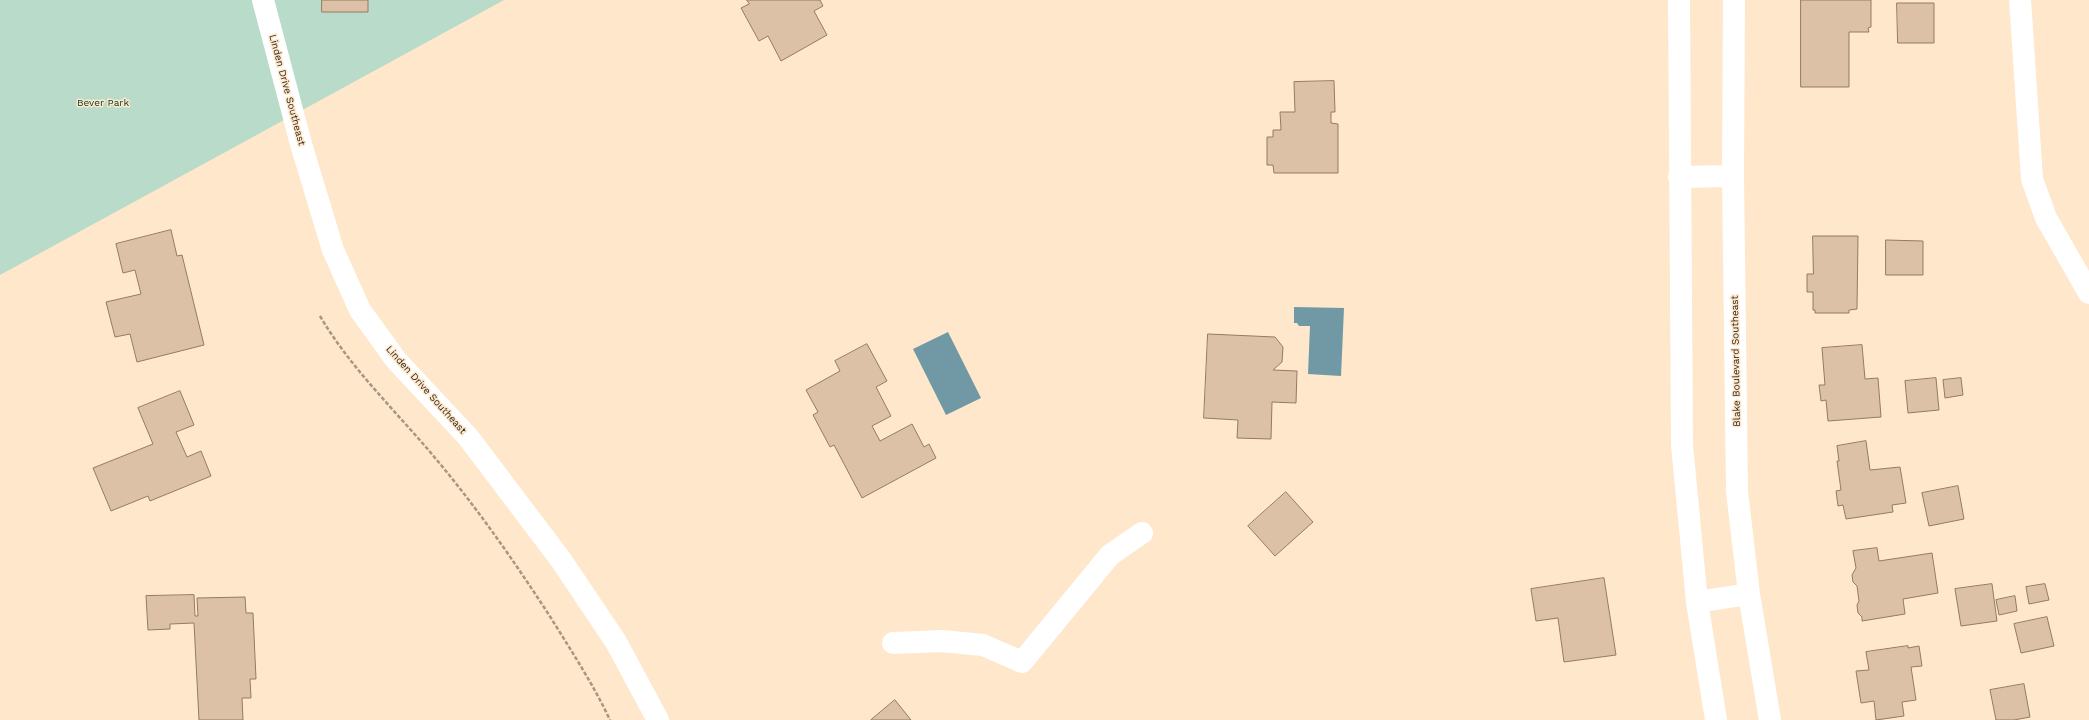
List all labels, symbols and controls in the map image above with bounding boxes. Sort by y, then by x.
street label: Linden Drive Southeast [266,33,308,147]
park label: Bever Park [77,97,129,109]
street label: Blake Boulevard Southeast [1729,295,1743,427]
street label: Linden Drive Southeast [383,343,469,437]

